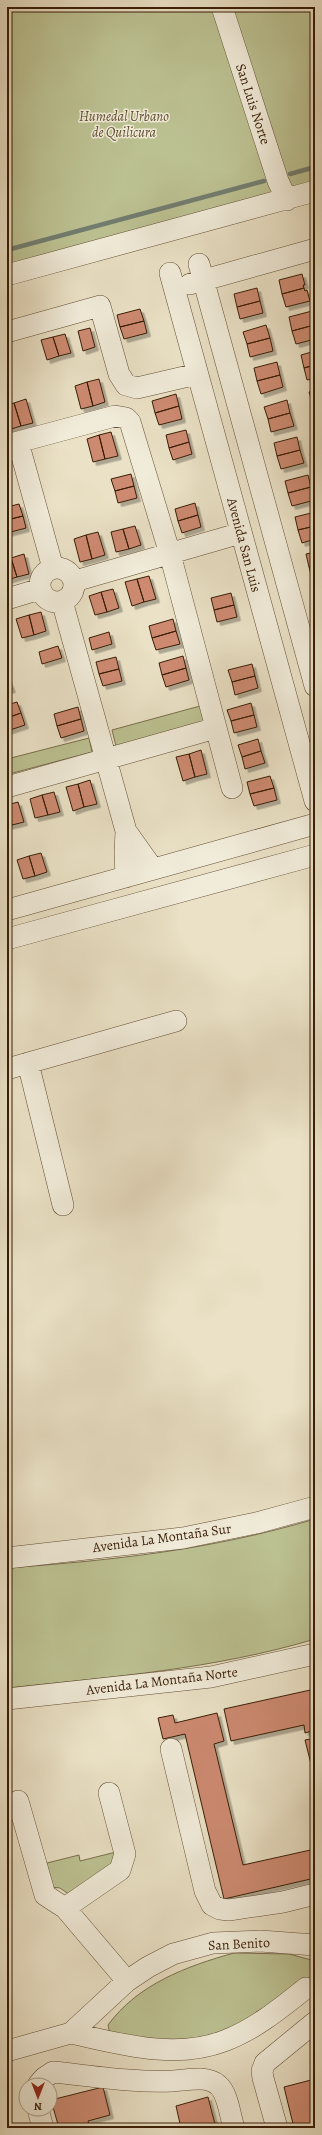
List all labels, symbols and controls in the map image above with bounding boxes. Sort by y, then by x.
street label: San Luis Norte [231,61,275,147]
park label: Humedal Urbano de Quilicura [79,107,169,142]
street label: Avenida San Luis [222,495,266,594]
street label: Avenida La Montaña Sur [90,1519,233,1557]
street label: Avenida La Montaña Norte [84,1662,239,1700]
street label: San Benito [208,1933,270,1955]
north arrow [18,2077,58,2117]
text: N [34,2099,42,2114]

